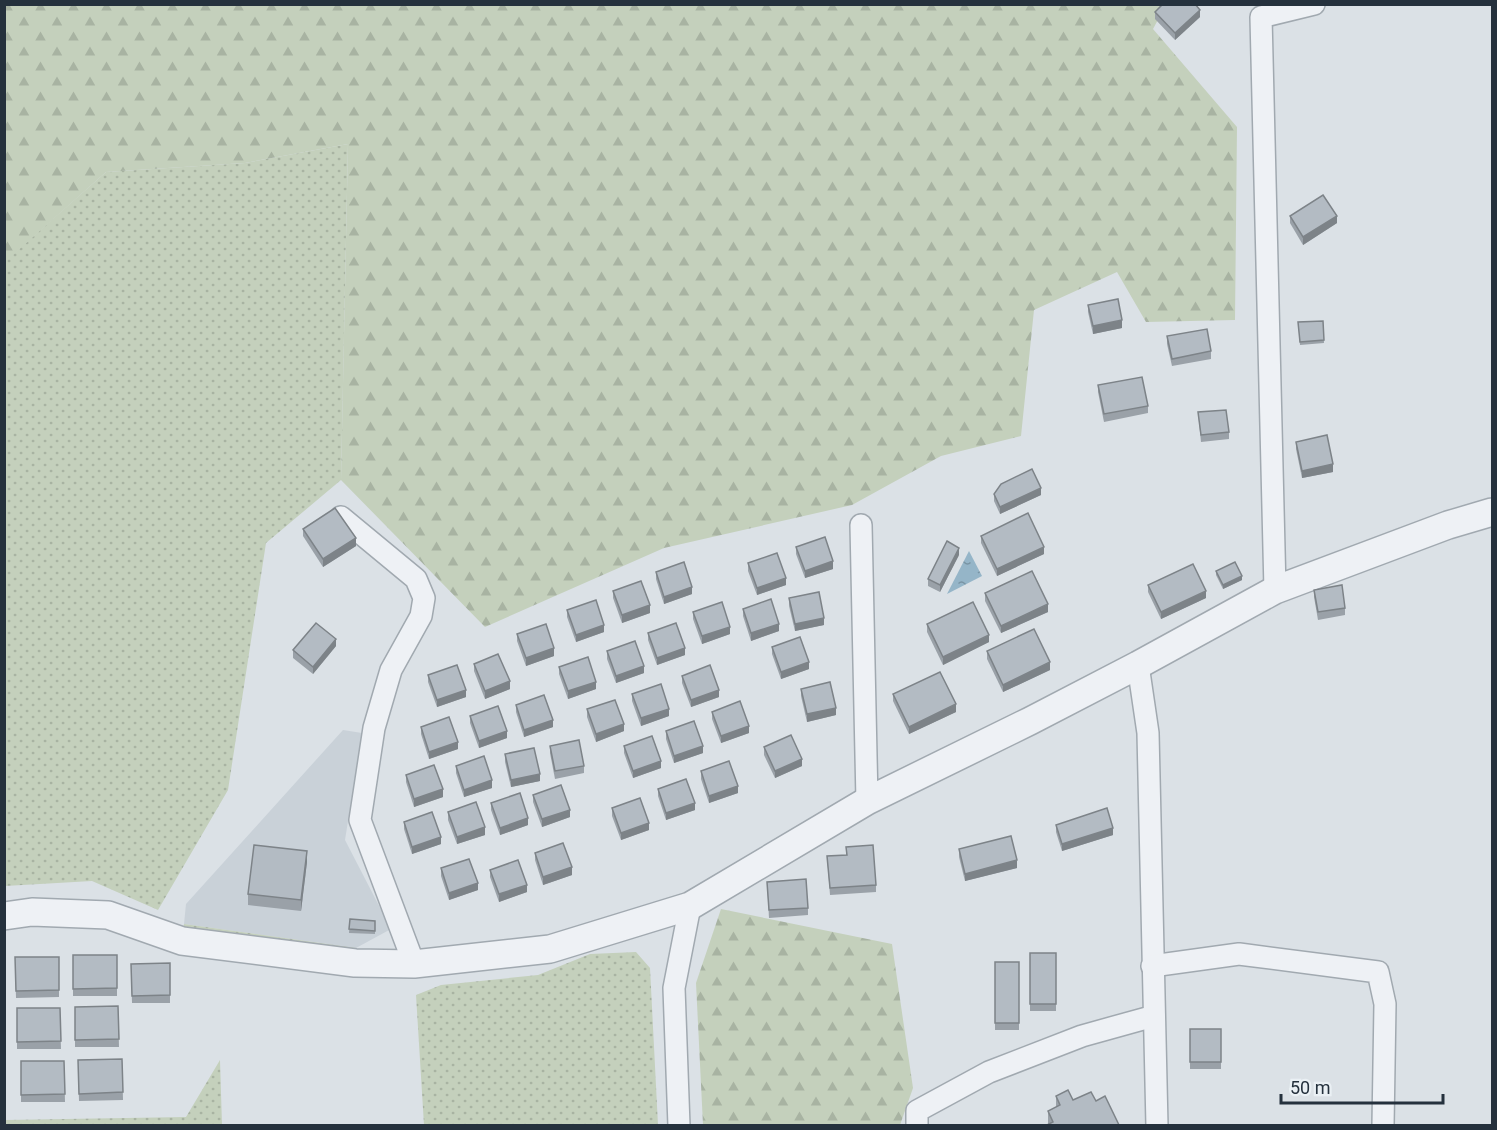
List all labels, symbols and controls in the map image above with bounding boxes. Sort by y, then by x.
scale bar [1281,1067,1443,1105]
text: 50 m [1290,1077,1330,1098]

